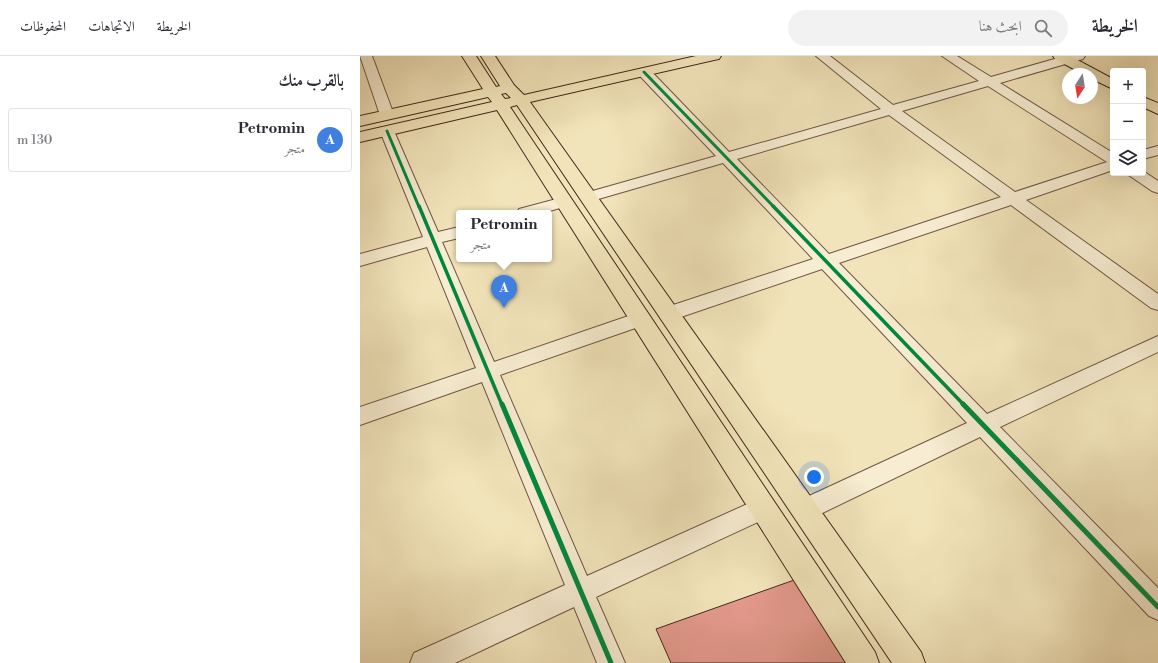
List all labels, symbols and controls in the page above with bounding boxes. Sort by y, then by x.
search box [788,10,1068,46]
text: الخريطة [1092,14,1138,38]
text: ابحث هنا [979,17,1022,36]
icon: search [1032,17,1054,39]
text: المحفوظات [20,18,66,36]
text: الاتجاهات [88,18,135,36]
text: الخريطة [157,18,191,36]
north arrow [1062,68,1098,104]
map controls [1110,68,1146,176]
button: + [1110,68,1146,104]
text: بالقرب منك [278,70,344,92]
button: − [1110,104,1146,140]
text: Petromin [238,119,305,138]
text: 130 m [17,132,52,148]
text: A [325,132,335,148]
button: layers [1110,140,1146,176]
text: متجر [284,141,305,157]
popup [456,210,552,262]
text: Petromin [471,215,537,234]
text: متجر [471,237,491,253]
pin: A [491,275,517,308]
your location [804,467,824,487]

